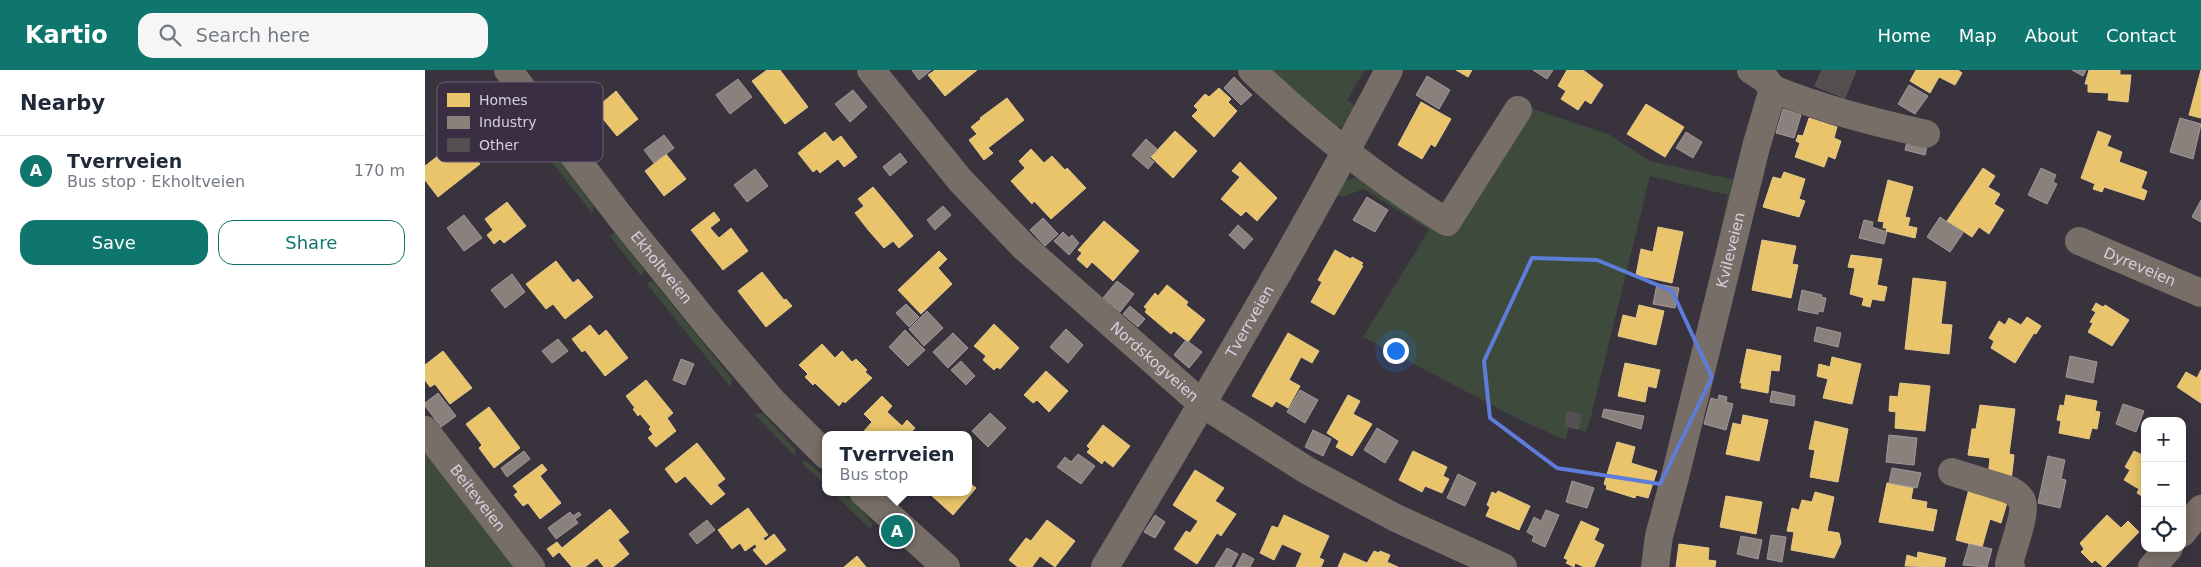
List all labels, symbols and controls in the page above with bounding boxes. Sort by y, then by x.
search box [138,13,488,58]
text: Kartio [25,21,108,49]
icon: search [156,21,184,49]
text: Search here [196,24,310,46]
text: Home [1878,25,1931,46]
text: Map [1959,25,1997,46]
text: About [2025,25,2078,46]
text: Contact [2106,25,2176,46]
legend [437,82,603,162]
text: Nearby [20,91,105,115]
text: Homes [479,92,528,108]
text: Industry [479,114,537,130]
text: Other [479,137,519,153]
text: Tverrveien [67,150,182,172]
text: A [30,161,42,180]
text: 170 m [354,161,405,180]
text: Bus stop · Ekholtveien [67,172,245,191]
street label: Kvileveien [1713,210,1749,290]
button: Save [20,220,208,265]
button: Share [218,220,405,265]
street label: Ekholtveien [627,228,696,307]
street label: Dyreveien [2101,244,2178,290]
street label: Tverrveien [1222,282,1278,362]
street label: Nordskogveien [1107,318,1202,406]
your location [1383,338,1409,364]
map controls [2141,417,2186,552]
button: + [2141,417,2186,462]
popup [822,431,972,496]
text: Tverrveien [839,443,955,465]
street label: Beiteveien [446,461,509,535]
button: − [2141,462,2186,507]
text: Bus stop [839,465,909,484]
button: locate [2141,507,2186,552]
pin: A [881,512,913,550]

